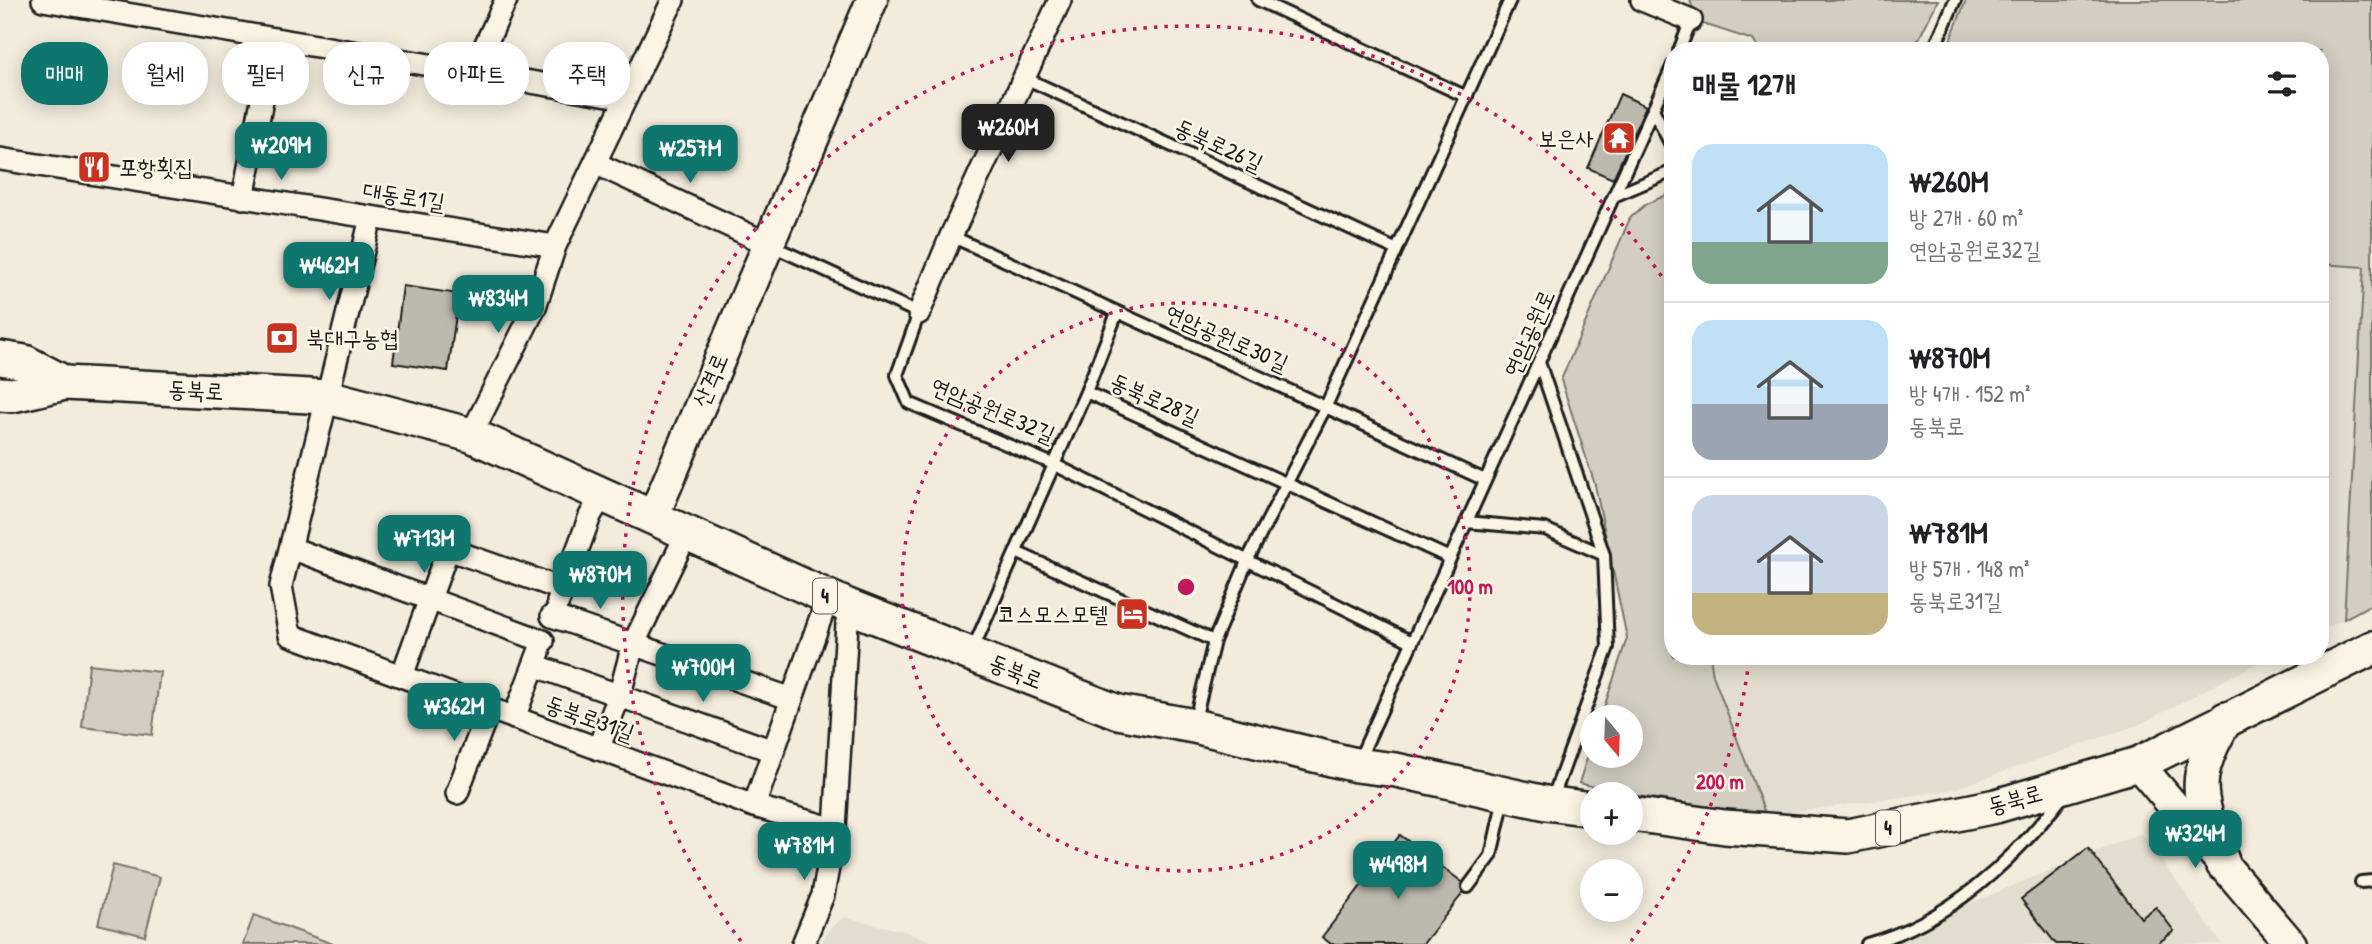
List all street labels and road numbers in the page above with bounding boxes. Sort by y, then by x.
street label: 동북로26길 [1170,111,1268,178]
street label: 대동로1길 [361,174,447,217]
street label: 연암공원로 [1496,284,1562,381]
street label: 연암공원로30길 [1161,297,1294,378]
street label: 산격로 [684,348,735,411]
street label: 동북로28길 [1106,365,1205,432]
street label: 연암공원로32길 [926,369,1060,450]
street label: 동북로 [167,373,225,406]
road number: 4 [813,578,837,614]
street label: 동북로 [985,646,1048,695]
street label: 동북로31길 [541,687,639,748]
street label: 동북로 [1984,776,2046,821]
road number: 4 [1876,810,1900,846]

